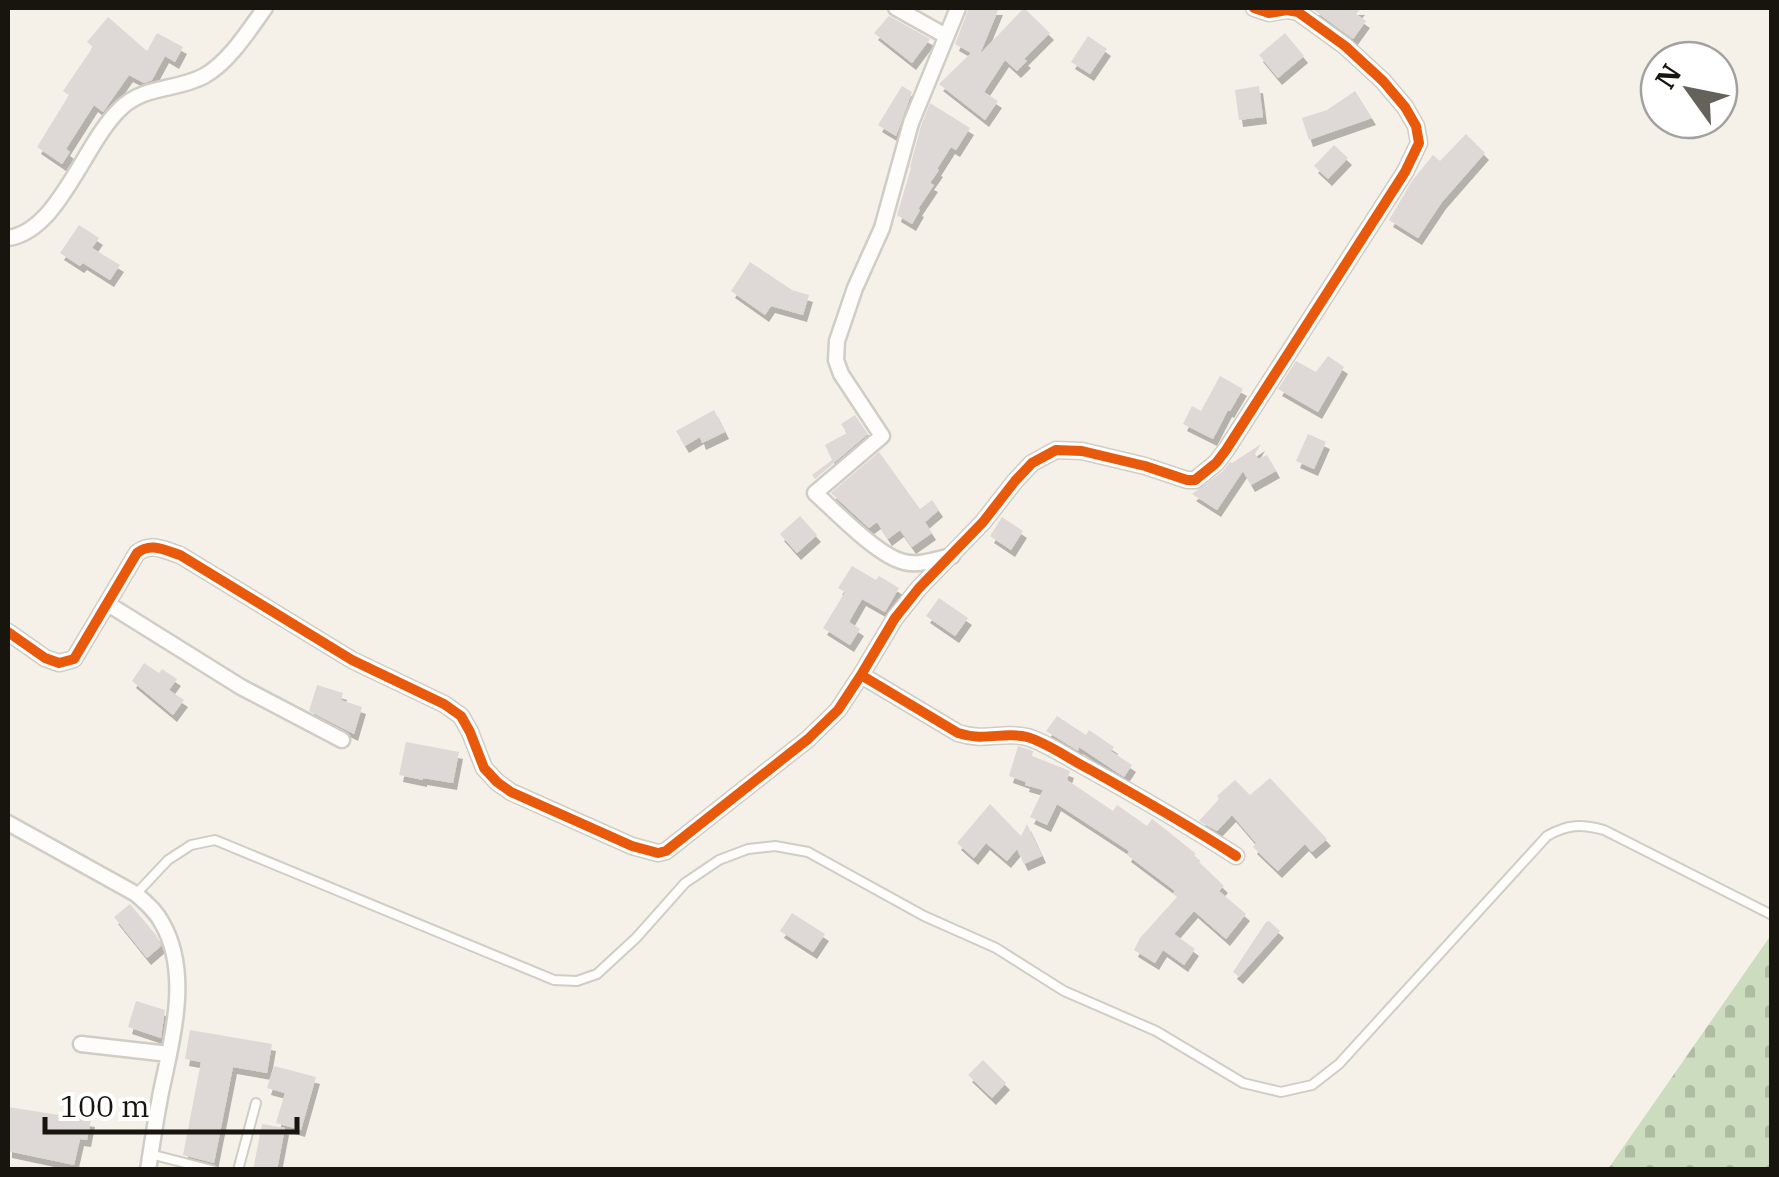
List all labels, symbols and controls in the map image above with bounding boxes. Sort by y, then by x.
north arrow [1639,40,1739,140]
text: N [1646,57,1689,95]
scale bar [45,1072,298,1134]
text: 100 m [60,1086,150,1125]

